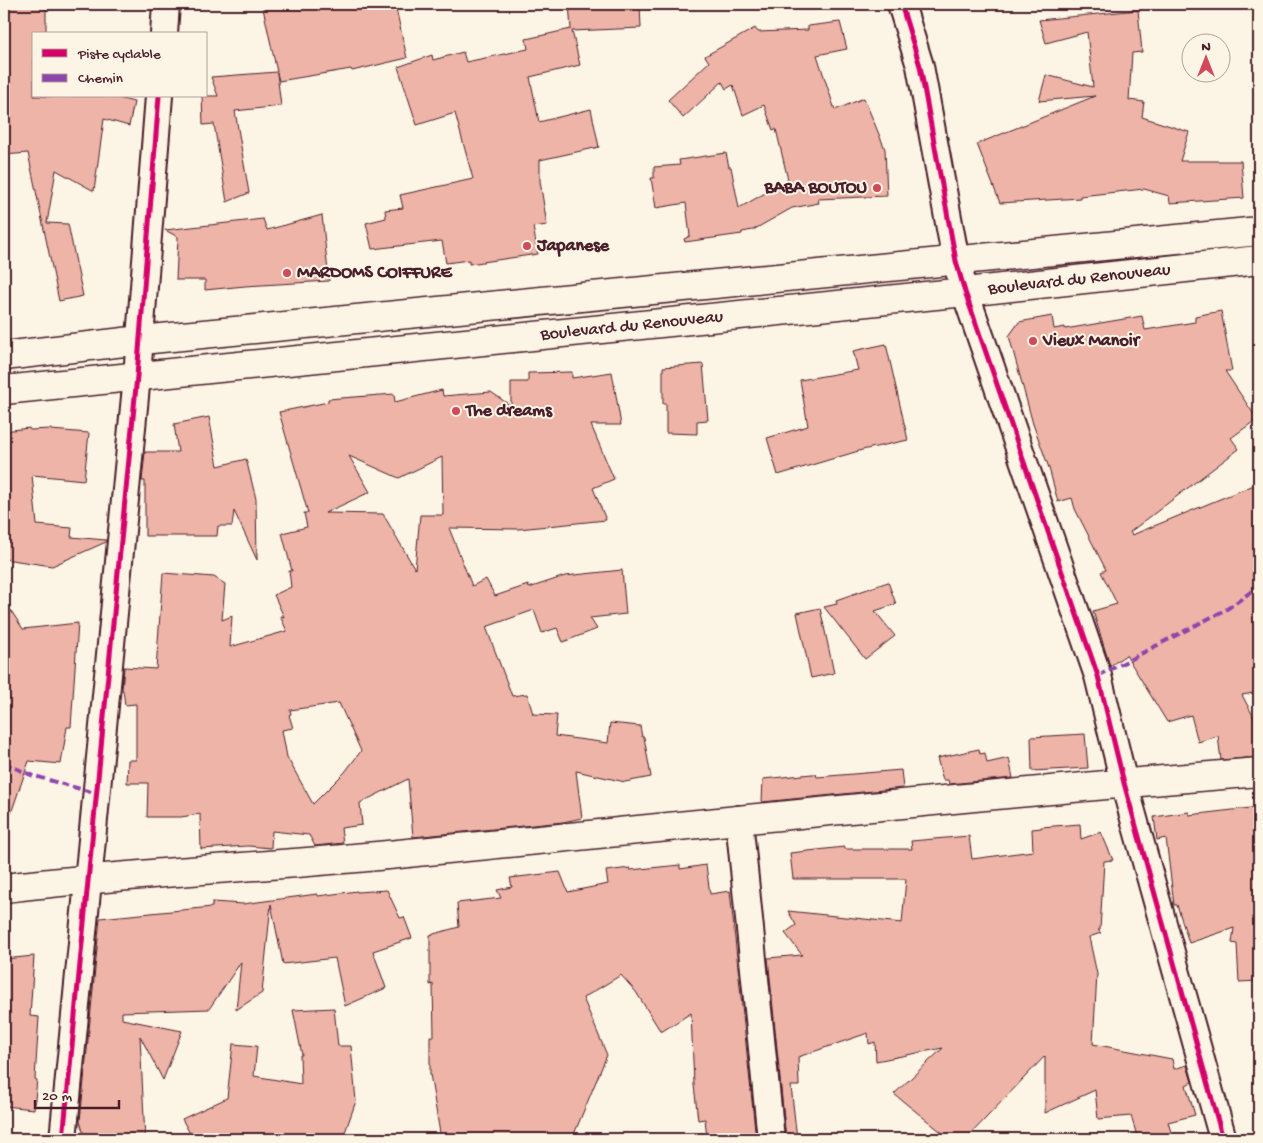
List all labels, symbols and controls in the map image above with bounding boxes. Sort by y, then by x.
legend [32,32,208,98]
north arrow [1180,32,1230,82]
text: N [1201,39,1211,56]
text: Piste cyclable [77,46,161,64]
text: Chemin [78,70,123,88]
place label: BABA BOUTOU [764,178,868,199]
marker: BABA BOUTOU [871,182,883,194]
place label: Japanese [536,236,610,257]
marker: Japanese [521,240,533,252]
street label: Boulevard du Renouveau [986,259,1172,300]
place label: MARDOMS COIFFURE [297,263,453,284]
marker: MARDOMS COIFFURE [281,267,293,279]
street label: Boulevard du Renouveau [538,306,725,346]
place label: Vieux Manoir [1042,331,1142,352]
marker: Vieux Manoir [1027,335,1039,347]
place label: The dreams [464,401,553,422]
marker: The dreams [450,405,462,417]
scale bar [35,1078,119,1110]
text: 20 m [42,1088,72,1106]

